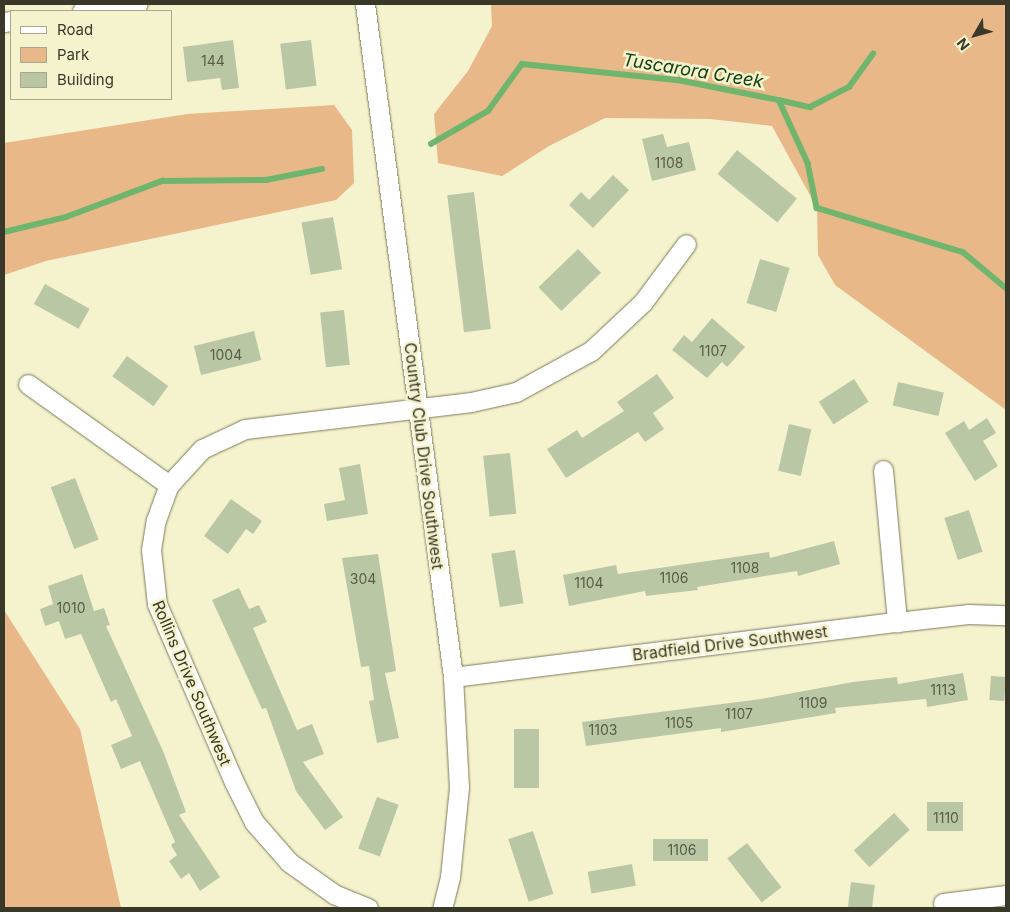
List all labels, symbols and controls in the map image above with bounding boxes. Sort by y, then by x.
legend [10,10,172,100]
north arrow [950,10,1000,60]
text: Road [57,20,93,39]
text: N [953,35,973,54]
text: Park [57,45,89,64]
water label: Tuscarora Creek [621,49,765,93]
house number: 144 [201,53,225,69]
text: Building [57,70,114,89]
house number: 1108 [655,155,683,171]
street label: Country Club Drive Southwest [401,341,447,571]
house number: 1107 [699,343,727,359]
house number: 1004 [210,347,242,363]
house number: 1108 [731,560,759,576]
house number: 1106 [660,570,688,586]
house number: 304 [350,571,376,587]
house number: 1104 [574,575,604,591]
street label: Rollins Drive Southwest [148,597,236,769]
house number: 1010 [56,600,86,616]
street label: Bradfield Drive Southwest [631,621,829,665]
house number: 1113 [930,682,956,698]
house number: 1109 [799,695,827,711]
house number: 1107 [725,706,753,722]
house number: 1105 [665,715,693,731]
house number: 1103 [589,722,617,738]
house number: 1110 [933,810,959,826]
house number: 1106 [668,842,696,858]

